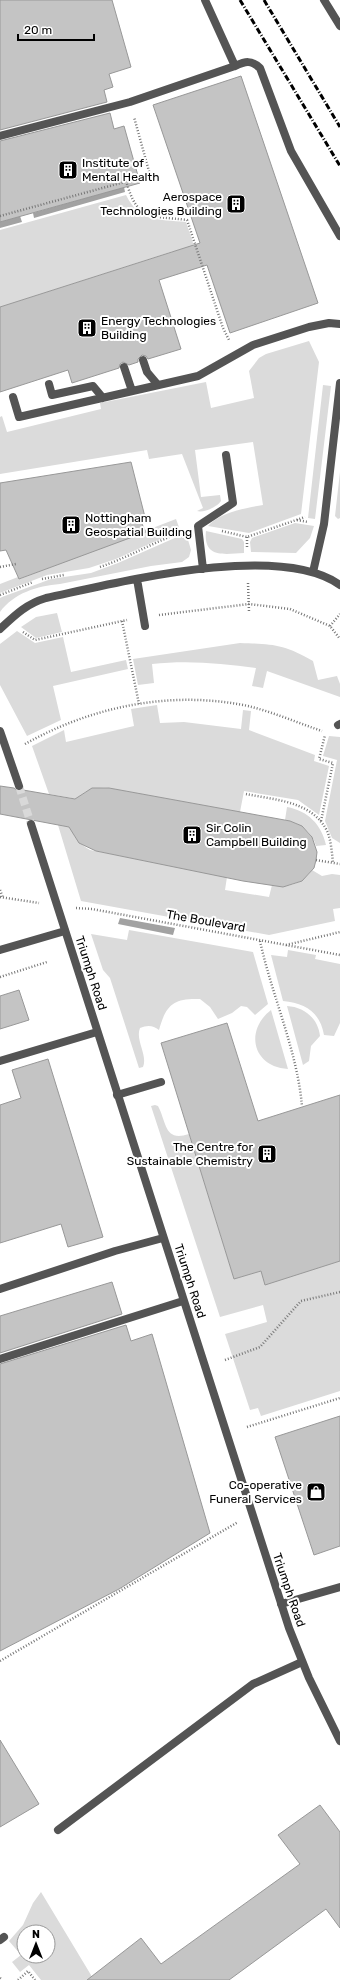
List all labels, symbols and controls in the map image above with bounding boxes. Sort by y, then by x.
scale bar [18,16,94,42]
text: 20 m [24,23,52,37]
place label: Institute of Mental Health [82,156,159,184]
building icon: Institute of Mental Health [57,159,79,181]
place label: Aerospace Technologies Building [100,190,222,218]
building icon: Aerospace Technologies Building [225,193,247,215]
place label: Energy Technologies Building [101,314,216,342]
building icon: Energy Technologies Building [76,317,98,339]
place label: Nottingham Geospatial Building [85,511,192,539]
building icon: Nottingham Geospatial Building [60,514,82,536]
place label: Sir Colin Campbell Building [206,821,307,849]
building icon: Sir Colin Campbell Building [181,824,203,846]
street label: The Boulevard [165,907,247,935]
street label: Triumph Road [72,934,110,1012]
place label: The Centre for Sustainable Chemistry [127,1140,253,1168]
building icon: The Centre for Sustainable Chemistry [256,1143,278,1165]
street label: Triumph Road [171,1242,209,1320]
place label: Co-operative Funeral Services [209,1478,302,1506]
shop icon: Co-operative Funeral Services [305,1481,327,1503]
street label: Triumph Road [270,1551,308,1629]
north arrow [16,1924,56,1964]
text: N [32,1928,40,1941]

